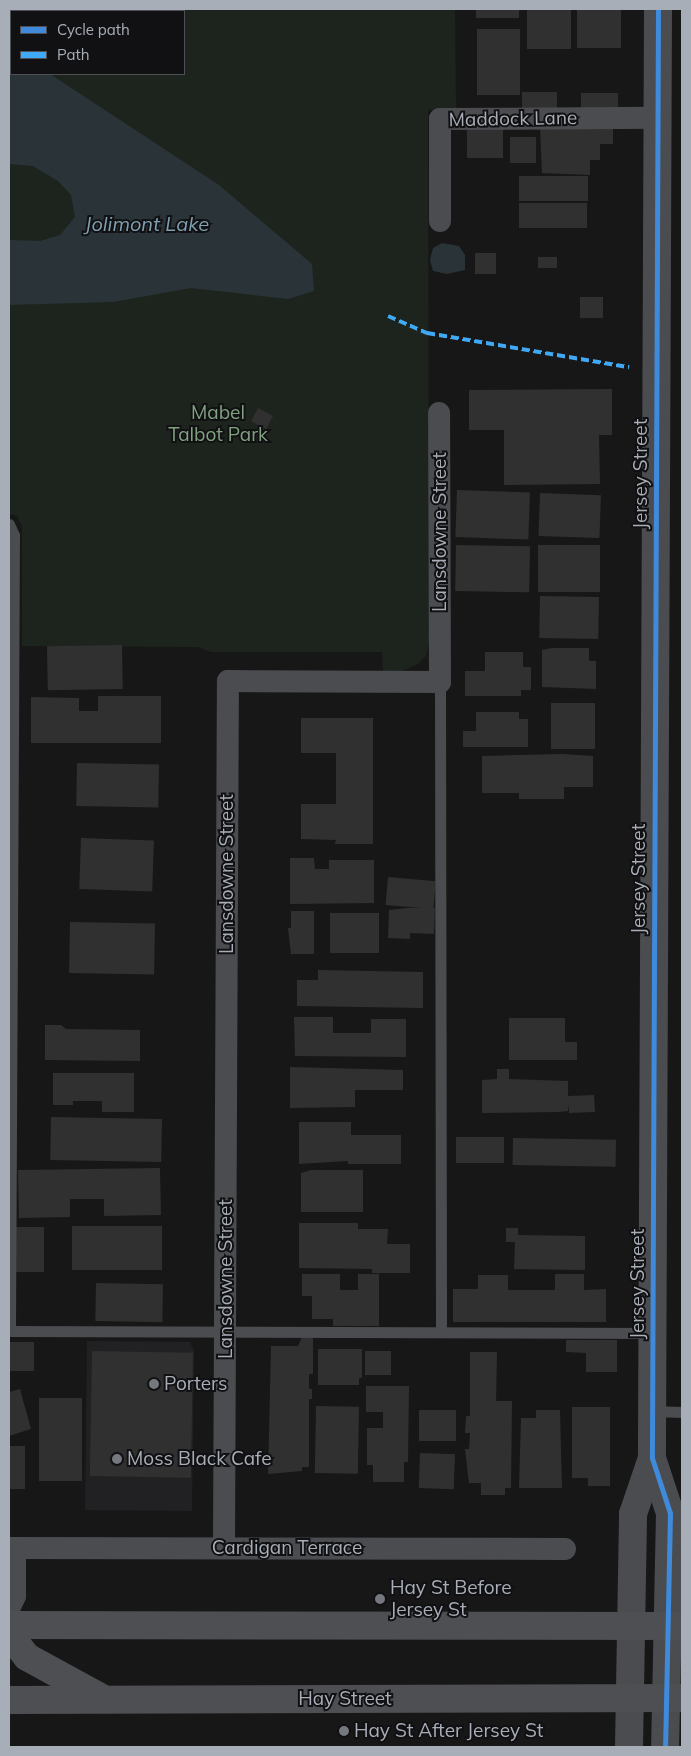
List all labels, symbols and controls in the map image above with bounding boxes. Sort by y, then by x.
legend [10,10,185,75]
text: Cycle path [57,20,130,39]
text: Path [57,45,89,64]
street label: Maddock Lane [448,106,578,132]
water label: Jolimont Lake [85,211,209,235]
park label: Mabel Talbot Park [168,402,268,446]
street label: Jersey Street [630,419,652,529]
street label: Lansdowne Street [429,452,451,612]
street label: Lansdowne Street [216,794,238,954]
street label: Jersey Street [628,824,650,934]
street label: Lansdowne Street [215,1199,237,1359]
street label: Jersey Street [627,1229,649,1339]
place label: Porters [164,1373,227,1395]
marker: Porters [148,1378,160,1390]
place label: Moss Black Cafe [127,1448,272,1470]
marker: Moss Black Cafe [111,1453,123,1465]
street label: Cardigan Terrace [212,1537,362,1559]
place label: Hay St Before Jersey St [390,1577,512,1621]
marker: Hay St Before Jersey St [374,1593,386,1605]
street label: Hay Street [298,1688,392,1710]
place label: Hay St After Jersey St [354,1720,543,1742]
marker: Hay St After Jersey St [338,1725,350,1737]

